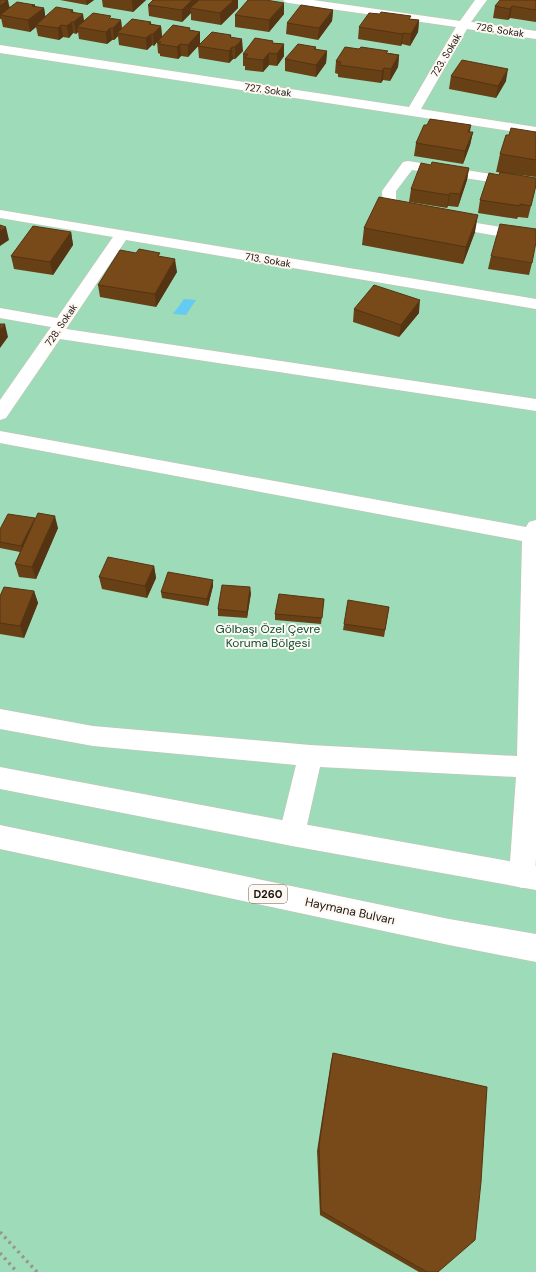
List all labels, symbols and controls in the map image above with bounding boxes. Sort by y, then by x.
street label: 726. Sokak [475,20,525,40]
street label: 723. Sokak [428,31,464,79]
street label: 727. Sokak [244,80,292,100]
street label: 713. Sokak [244,250,292,270]
street label: 728. Sokak [42,301,80,349]
park label: Gölbaşı Özel Çevre Koruma Bölgesi [216,621,321,651]
road number: D260 [249,885,287,903]
street label: Haymana Bulvarı [304,894,396,928]

